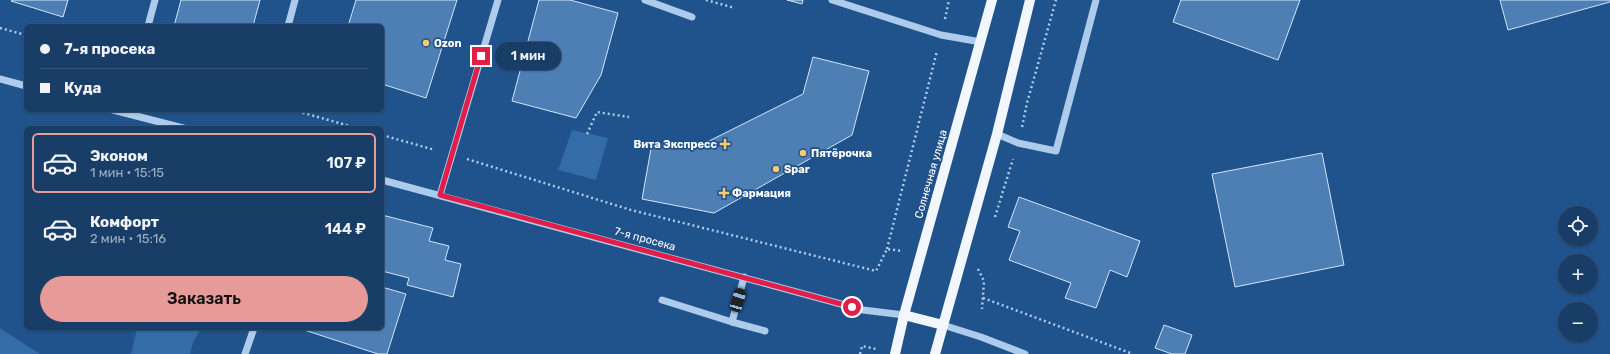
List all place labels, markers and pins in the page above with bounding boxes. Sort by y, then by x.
place label: Ozon [434,37,462,50]
marker: Ozon [421,38,431,48]
place label: Вита Экспресс [633,138,718,151]
marker: Вита Экспресс [720,139,730,149]
place label: Пятёрочка [811,147,872,160]
marker: Пятёрочка [798,148,808,158]
place label: Spar [784,163,810,176]
marker: Spar [771,164,781,174]
place label: Фармация [732,187,791,200]
marker: Фармация [719,188,729,198]

